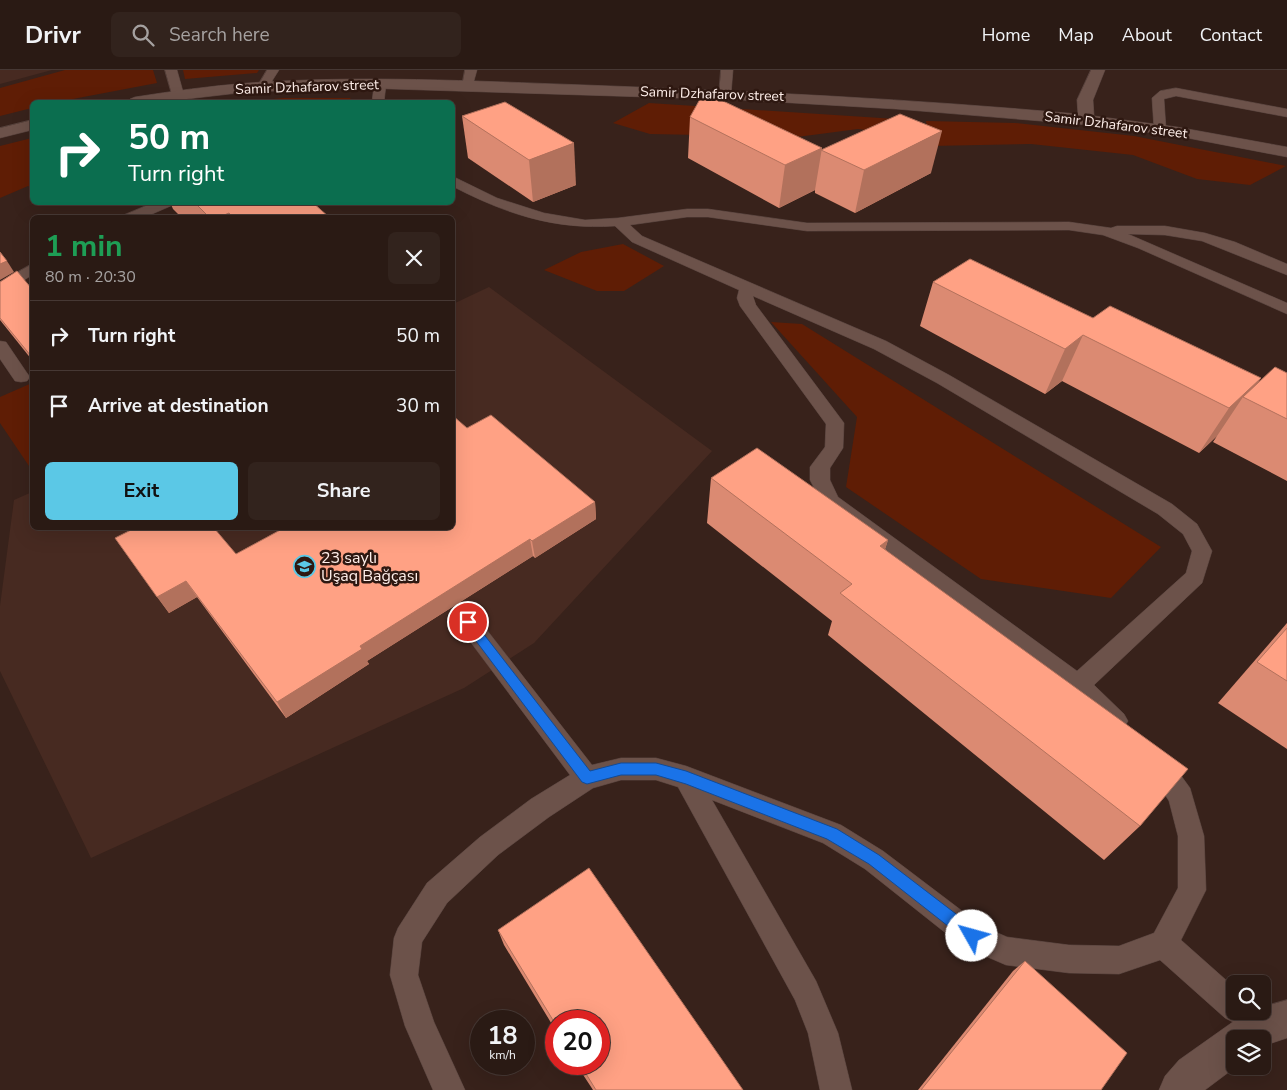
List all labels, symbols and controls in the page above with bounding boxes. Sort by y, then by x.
search box [111,12,461,57]
text: Drivr [25,19,81,51]
icon: search [129,21,157,49]
text: Search here [169,22,270,48]
text: Home [982,23,1030,47]
text: Map [1058,23,1094,47]
text: About [1122,23,1172,47]
text: Contact [1200,23,1262,47]
street label: Samir Dzhafarov street [235,75,379,99]
street label: Samir Dzhafarov street [640,82,784,106]
street label: Samir Dzhafarov street [1043,107,1189,143]
text: 50 m [128,114,210,161]
icon: right [45,120,110,185]
text: Turn right [128,159,224,189]
text: 1 min [45,226,123,267]
button: close [388,232,440,284]
text: 80 m · 20:30 [45,266,136,288]
icon: right [45,322,73,350]
text: Turn right [88,323,175,349]
text: 50 m [396,323,440,349]
icon: arrive [45,392,73,420]
text: Arrive at destination [88,393,269,419]
text: 30 m [396,393,440,419]
button: Exit [45,462,238,520]
button: Share [248,462,440,520]
place label: 23 saylı Uşaq Bağçası [321,547,418,587]
school or university icon: 23 saylı Uşaq Bağçası [293,555,317,579]
pin [447,601,489,643]
icon: arrive [454,608,482,636]
position arrow [945,909,997,961]
map controls [1226,975,1271,1075]
button: search [1226,975,1271,1020]
speed limit sign: 20 [545,1010,610,1075]
text: 18 [487,1019,518,1053]
button: layers [1226,1030,1271,1075]
text: km/h [489,1047,516,1063]

